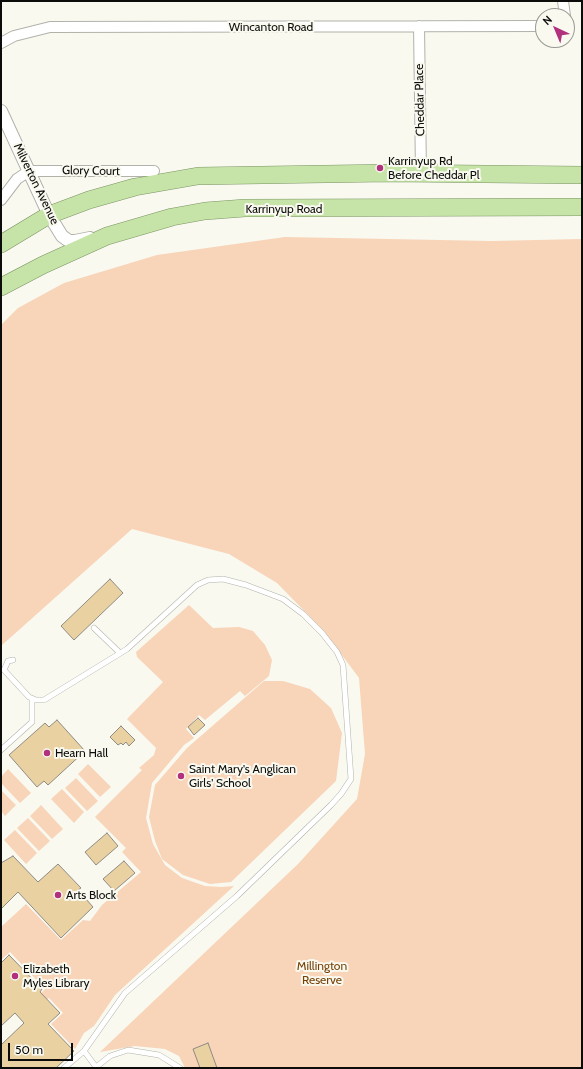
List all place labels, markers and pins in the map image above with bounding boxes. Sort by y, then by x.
place label: Karrinyup Rd Before Cheddar Pl [388,154,479,182]
marker: Karrinyup Rd Before Cheddar Pl [375,163,385,173]
place label: Hearn Hall [55,746,108,760]
marker: Hearn Hall [42,748,52,758]
place label: Saint Mary's Anglican Girls' School [189,762,296,790]
marker: Saint Mary's Anglican Girls' School [176,771,186,781]
place label: Arts Block [66,888,116,902]
marker: Arts Block [53,890,63,900]
place label: Elizabeth Myles Library [23,962,90,990]
marker: Elizabeth Myles Library [10,971,20,981]

